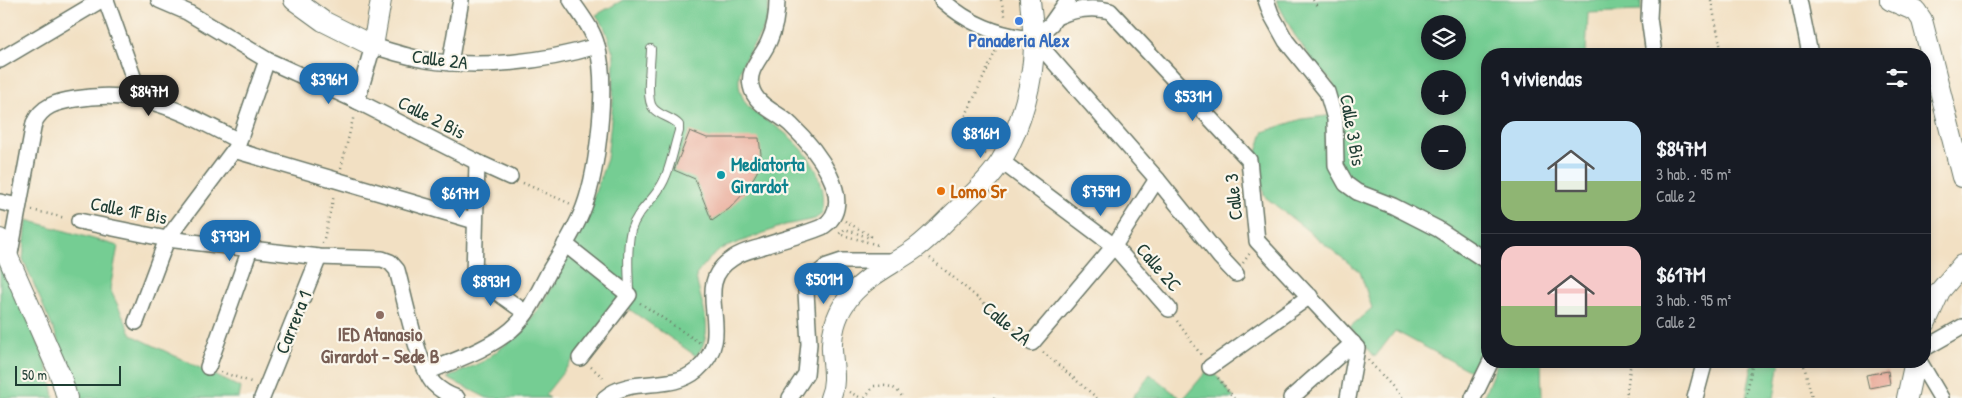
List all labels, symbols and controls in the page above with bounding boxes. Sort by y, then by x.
marker: Panaderia Alex [1013,15,1025,27]
map controls [1421,15,1466,170]
button: layers [1421,15,1466,60]
place label: Panaderia Alex [968,27,1070,53]
street label: Calle 2A [411,43,469,75]
pin: $396M [294,62,364,105]
text: 9 viviendas [1501,64,1582,93]
icon: filters [1883,64,1911,92]
text: $396M [310,68,348,90]
button: + [1421,70,1466,115]
pin: $847M [114,74,184,117]
text: $847M [130,80,168,102]
pin: $531M [1158,80,1228,122]
text: $531M [1174,85,1212,107]
street label: Calle 2 Bis [394,89,470,145]
street label: Calle 3 Bis [1334,92,1372,168]
pin: $816M [946,116,1016,159]
text: $816M [963,122,999,144]
button: − [1421,125,1466,170]
text: $847M [1656,134,1707,163]
icon: home [1541,141,1601,201]
place label: Mediatorta Girardot [731,151,805,199]
text: 3 hab. · 95 m² [1656,163,1731,185]
marker: Mediatorta Girardot [715,169,727,181]
street label: Calle 3 [1218,173,1248,221]
pin: $759M [1066,174,1136,217]
pin: $617M [425,176,495,219]
place label: Lomo Sr [951,178,1007,204]
text: $759M [1082,180,1120,202]
text: $617M [441,182,479,204]
marker: Lomo Sr [935,185,947,197]
text: Calle 2 [1656,185,1695,207]
street label: Calle 1F Bis [88,190,170,230]
pin: $793M [195,220,265,262]
text: $793M [211,225,249,247]
street label: Calle 2C [1130,237,1188,297]
text: $617M [1656,260,1706,289]
pin: $501M [789,262,859,305]
pin: $893M [456,264,526,307]
icon: home [1541,266,1601,326]
text: $501M [805,268,843,290]
text: $893M [472,270,510,292]
street label: Carrera 1 [269,286,317,358]
text: 3 hab. · 95 m² [1656,289,1731,311]
street label: Calle 2A [977,295,1037,351]
marker: IED Atanasio Girardot - Sede B [374,309,386,321]
text: Calle 2 [1656,311,1695,333]
place label: IED Atanasio Girardot - Sede B [321,321,440,369]
scale bar [15,363,121,386]
text: 50 m [22,365,47,384]

